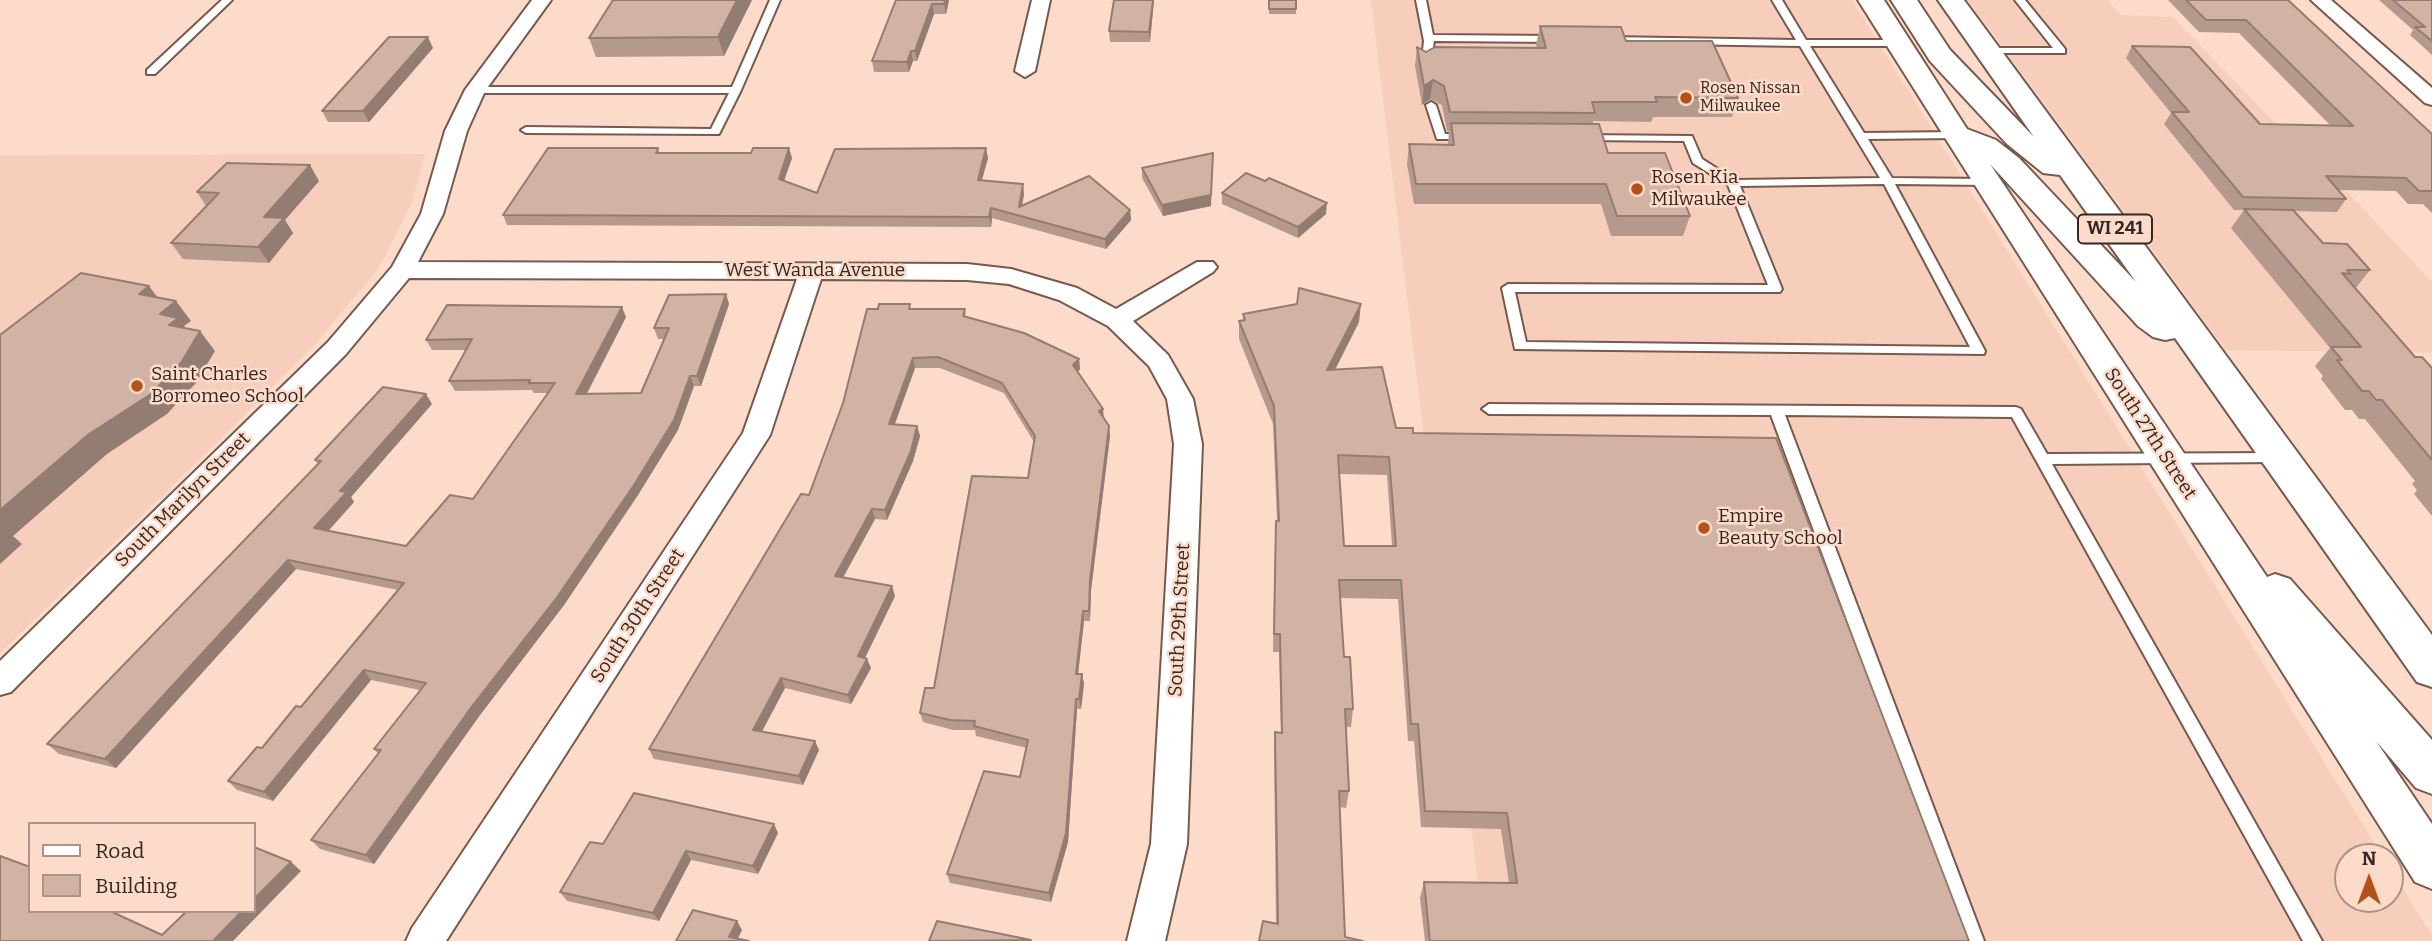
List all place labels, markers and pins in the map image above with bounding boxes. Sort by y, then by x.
place label: Rosen Nissan Milwaukee [1700,79,1801,117]
marker: Rosen Nissan Milwaukee [1678,90,1694,106]
place label: Rosen Kia Milwaukee [1651,167,1747,211]
marker: Rosen Kia Milwaukee [1629,181,1645,197]
place label: Saint Charles Borromeo School [151,364,304,408]
marker: Saint Charles Borromeo School [129,378,145,394]
place label: Empire Beauty School [1718,506,1843,550]
marker: Empire Beauty School [1696,520,1712,536]

